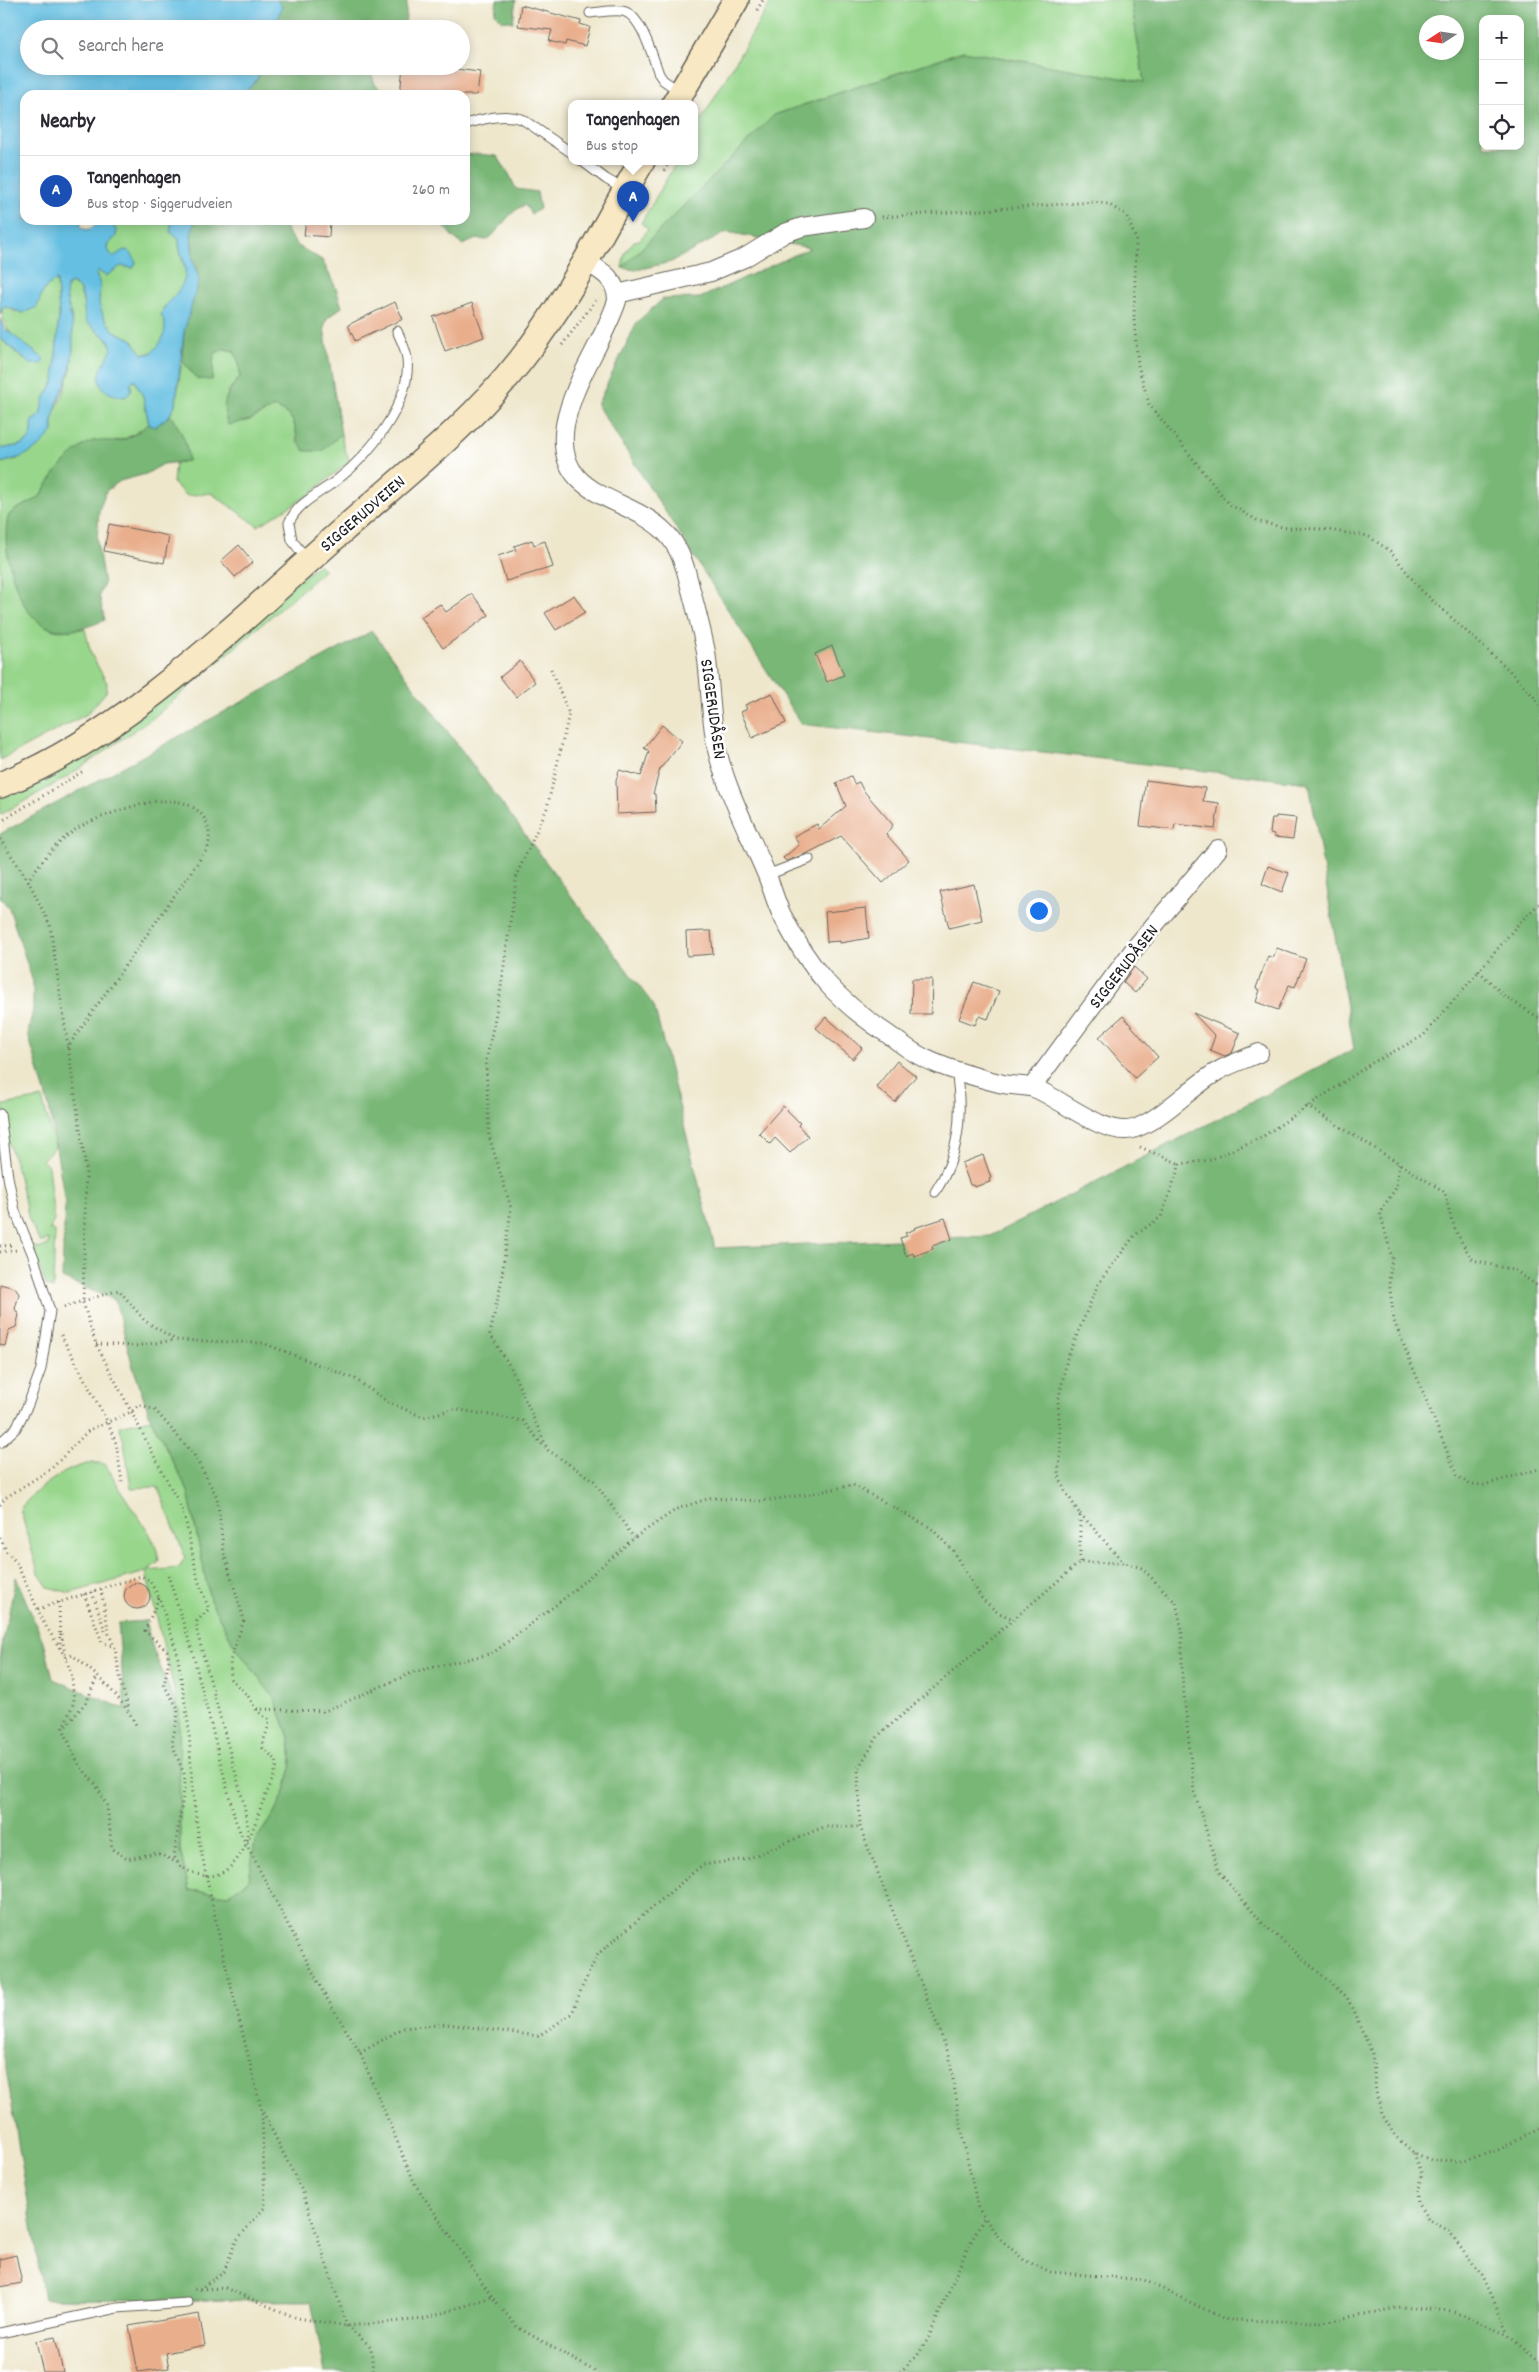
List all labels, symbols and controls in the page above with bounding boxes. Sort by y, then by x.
north arrow [1419,15,1464,60]
map controls [1479,15,1524,150]
button: + [1479,15,1524,60]
search box [20,20,470,75]
icon: search [38,34,66,62]
text: Search here [78,34,164,61]
button: − [1479,60,1524,105]
popup [568,100,698,165]
button: locate [1479,105,1524,150]
text: Nearby [40,108,95,138]
text: Tangenhagen [586,108,680,135]
text: Bus stop [586,135,638,158]
text: Tangenhagen [87,166,181,193]
text: A [52,179,60,202]
text: 260 m [412,179,450,202]
pin: A [617,181,649,222]
text: Bus stop · Siggerudveien [87,193,232,216]
street label: SIGGERUDVEIEN [315,471,412,559]
street label: SIGGERUDÅSEN [692,658,731,761]
your location [1026,898,1052,924]
street label: SIGGERUDÅSEN [1084,920,1166,1015]

